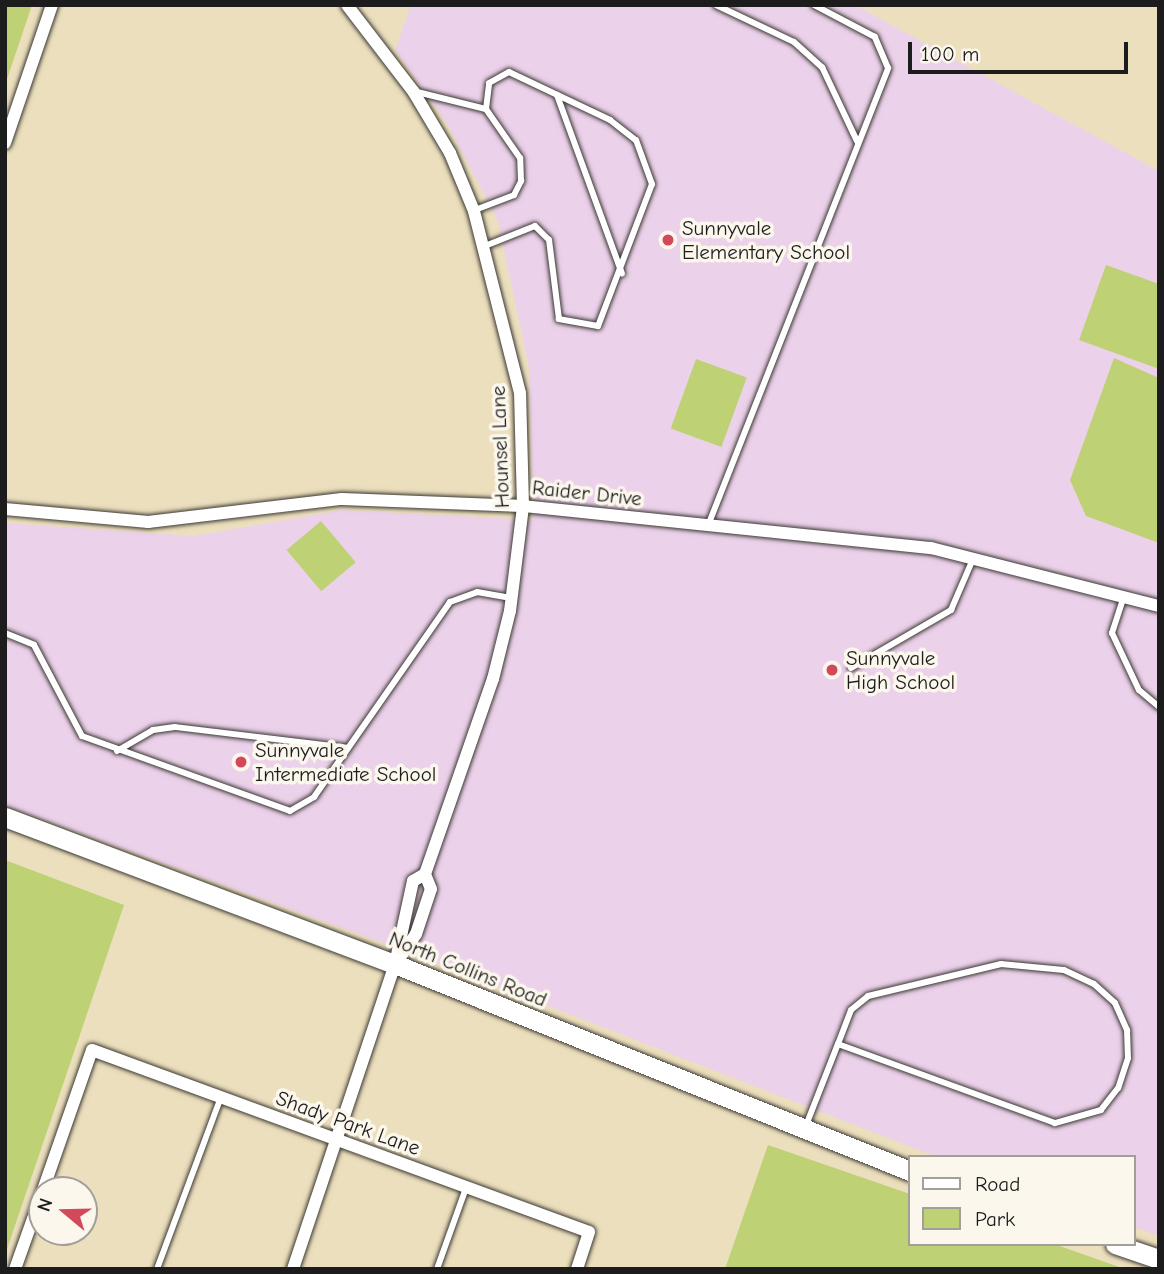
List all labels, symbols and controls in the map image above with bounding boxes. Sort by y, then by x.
scale bar [912,28,1132,72]
text: 100 m [921,42,979,66]
place label: Sunnyvale Elementary School [682,215,850,265]
marker: Sunnyvale Elementary School [660,232,676,248]
street label: Hounsel Lane [485,385,515,509]
street label: Raider Drive [531,475,643,511]
place label: Sunnyvale High School [846,645,955,695]
marker: Sunnyvale High School [824,662,840,678]
place label: Sunnyvale Intermediate School [255,737,436,787]
marker: Sunnyvale Intermediate School [233,754,249,770]
street label: North Collins Road [385,926,551,1012]
street label: Shady Park Lane [272,1085,424,1161]
legend [908,1155,1136,1246]
text: Road [975,1172,1020,1196]
north arrow [28,1176,98,1246]
text: N [33,1195,57,1214]
text: Park [975,1207,1015,1231]

